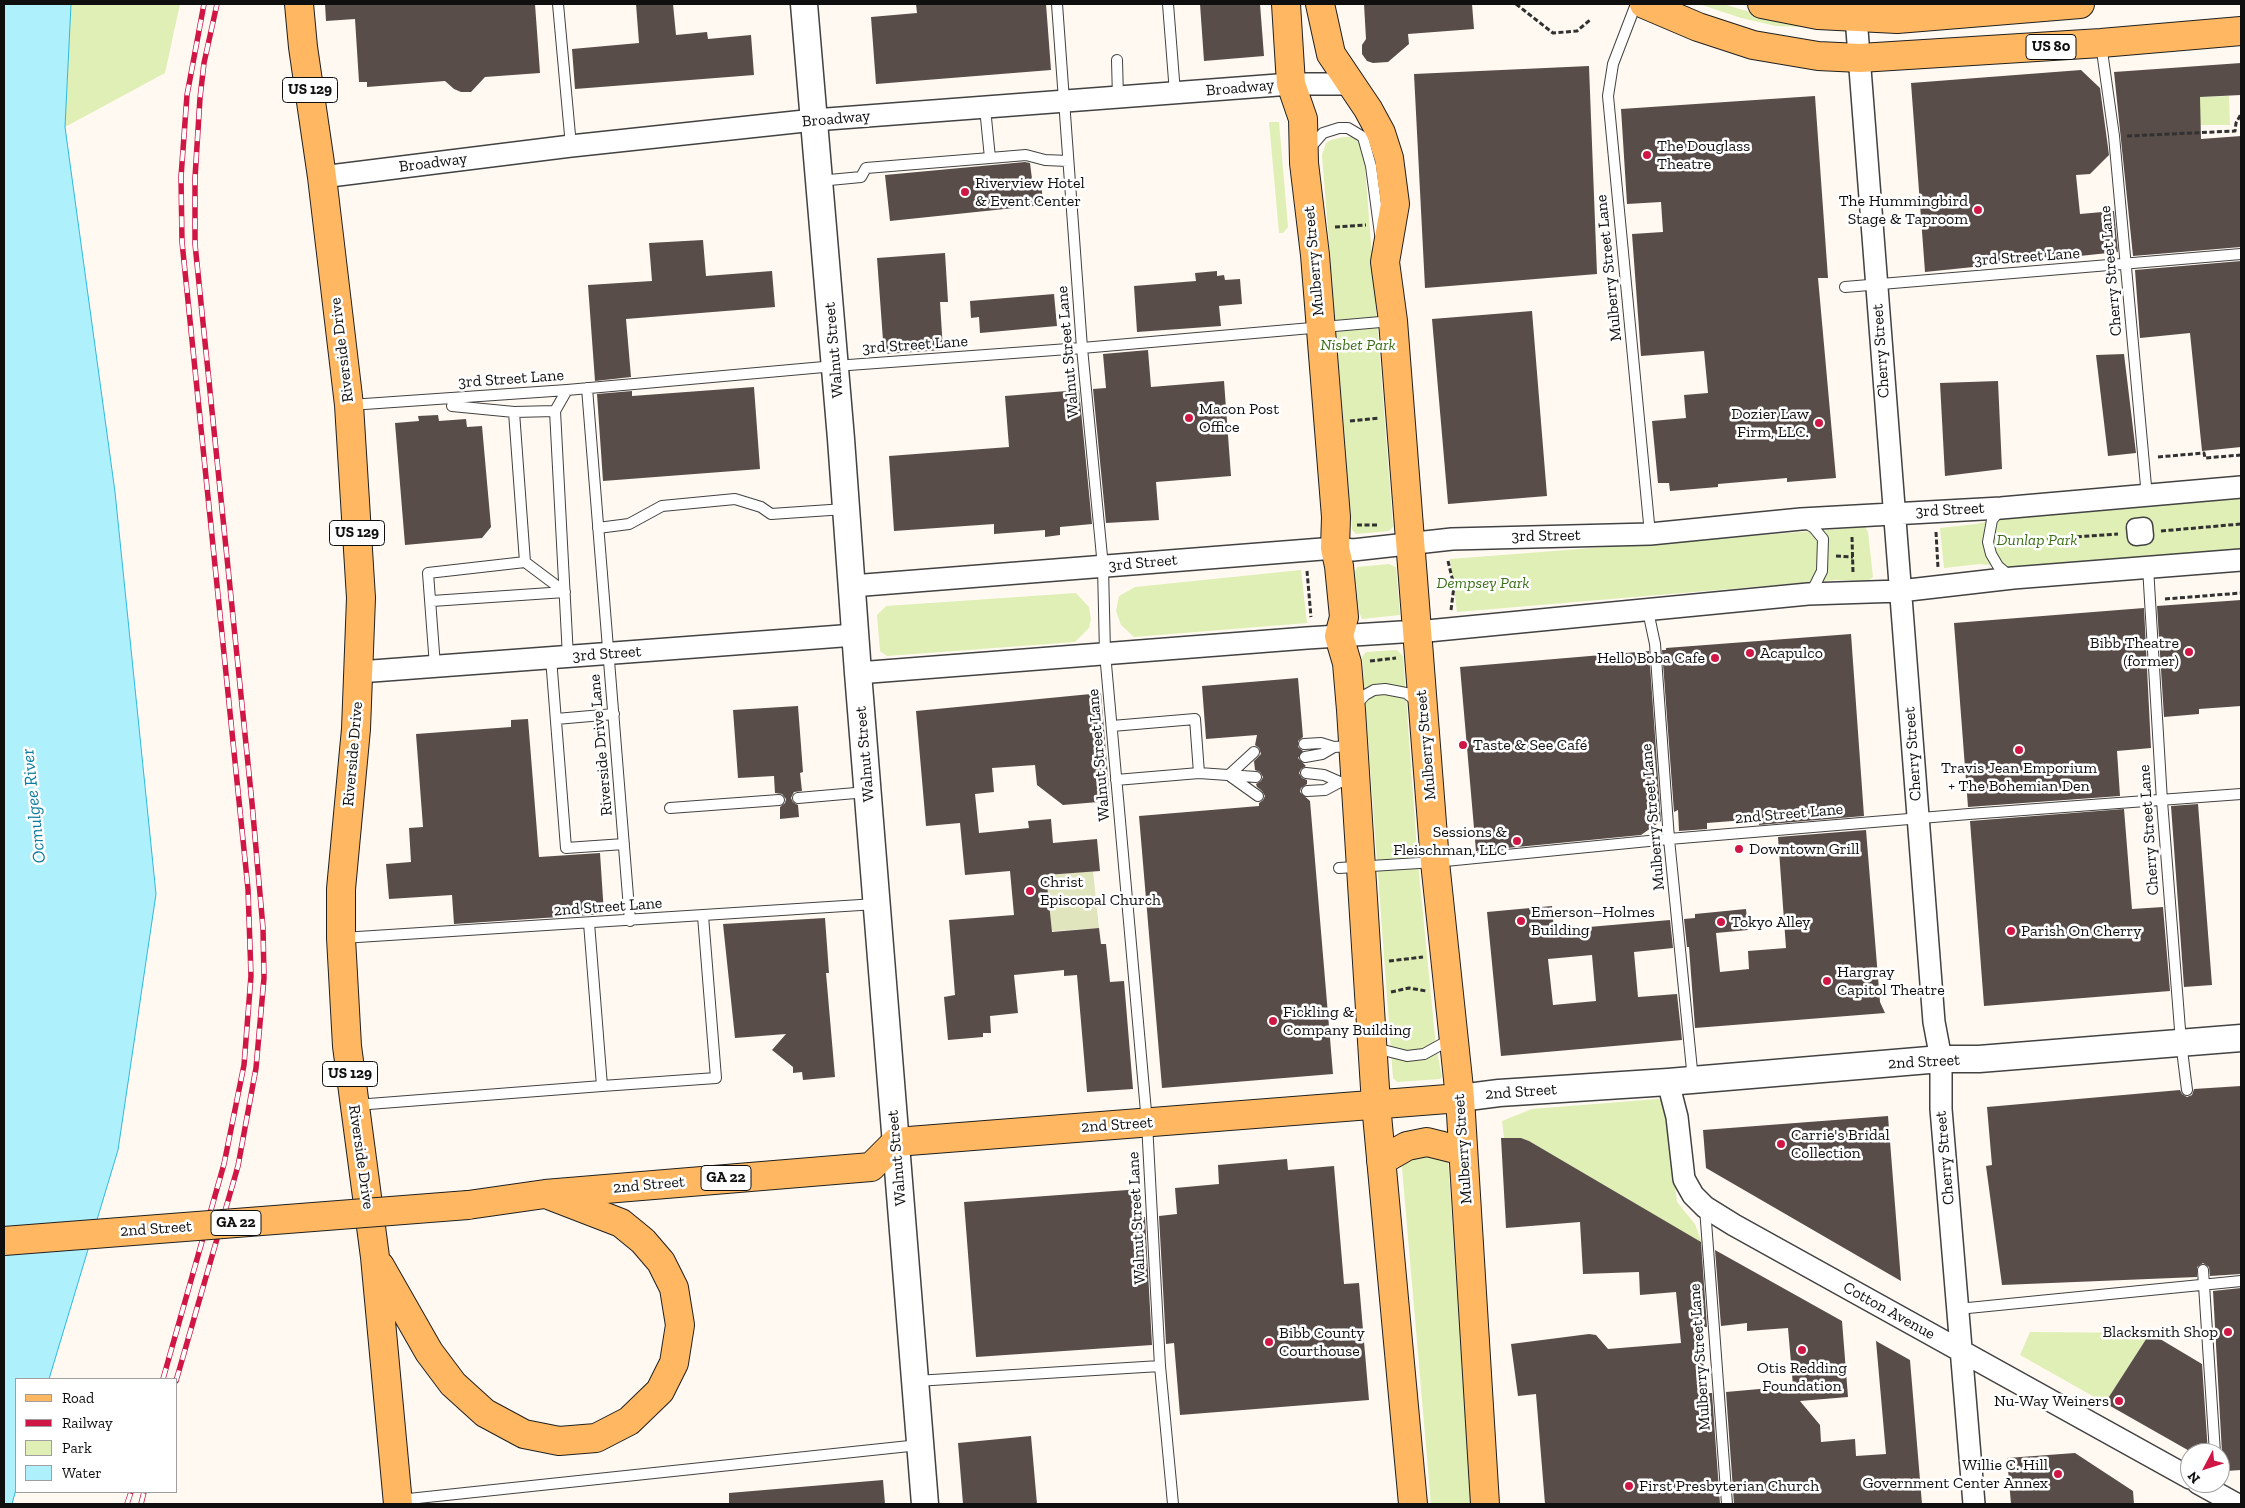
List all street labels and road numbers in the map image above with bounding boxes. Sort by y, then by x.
road number: US 80 [2026,34,2076,60]
street label: Broadway [1205,75,1275,101]
road number: US 129 [282,78,338,102]
street label: Broadway [801,106,871,132]
street label: Broadway [398,149,468,177]
street label: Mulberry Street Lane [1592,194,1626,342]
street label: Mulberry Street [1300,205,1328,317]
street label: Cherry Street Lane [2096,205,2126,337]
street label: 3rd Street Lane [1974,244,2080,270]
street label: Walnut Street Lane [1053,285,1083,419]
street label: Riverside Drive [326,297,358,403]
street label: Walnut Street [820,301,848,399]
street label: Cherry Street [1868,303,1894,399]
street label: 3rd Street Lane [862,332,968,358]
street label: 3rd Street Lane [458,366,564,392]
street label: 3rd Street [1915,499,1985,521]
road number: US 129 [330,520,384,546]
street label: 3rd Street [1511,526,1581,546]
street label: 3rd Street [1108,550,1178,576]
street label: 3rd Street [572,642,642,666]
street label: Riverside Drive Lane [585,673,617,817]
street label: Walnut Street Lane [1084,688,1114,822]
street label: Mulberry Street [1412,689,1440,801]
street label: Riverside Drive [339,701,367,807]
street label: Walnut Street [851,705,879,803]
street label: Cherry Street [1900,706,1926,802]
street label: Mulberry Street Lane [1637,743,1669,891]
street label: Cherry Street Lane [2135,764,2163,896]
street label: 2nd Street Lane [1734,800,1844,828]
street label: 2nd Street Lane [553,894,663,920]
street label: 2nd Street [1888,1051,1960,1073]
road number: US 129 [322,1062,378,1086]
street label: 2nd Street [1484,1080,1558,1104]
street label: Mulberry Street [1450,1093,1476,1205]
street label: Riverside Drive [344,1104,378,1210]
street label: Walnut Street [883,1109,911,1207]
street label: Cherry Street [1931,1110,1959,1206]
street label: 2nd Street [1080,1113,1154,1137]
street label: Walnut Street Lane [1124,1151,1150,1285]
road number: GA 22 [701,1166,751,1190]
street label: 2nd Street [612,1172,686,1198]
road number: GA 22 [211,1210,261,1236]
street label: 2nd Street [119,1217,193,1241]
street label: Cotton Avenue [1840,1278,1938,1344]
street label: Mulberry Street Lane [1685,1283,1715,1431]

